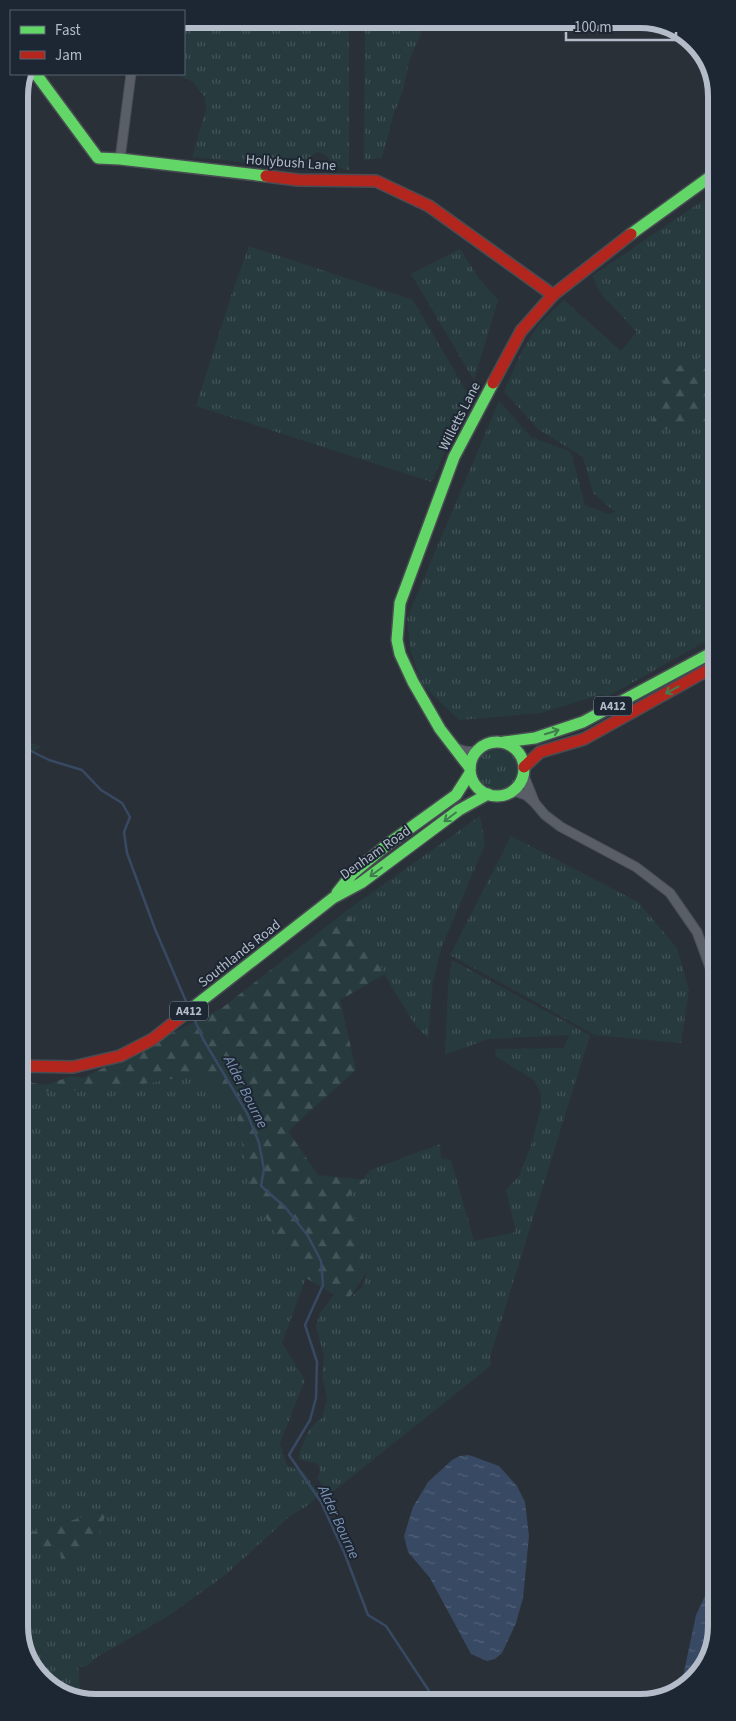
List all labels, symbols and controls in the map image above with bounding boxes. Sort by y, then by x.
legend [10,10,185,75]
scale bar [566,10,676,42]
text: 100 m [574,17,612,38]
text: Fast [55,20,81,41]
text: Jam [55,45,82,66]
street label: Hollybush Lane [245,150,337,176]
street label: Willetts Lane [434,379,486,454]
one-way arrow [665,685,680,695]
road number: A412 [594,696,632,716]
one-way arrow [544,727,560,737]
one-way arrow [444,811,457,822]
street label: Denham Road [336,821,415,885]
one-way arrow [369,867,383,877]
street label: Southlands Road [194,915,285,992]
road number: A412 [170,1001,208,1020]
water label: Alder Bourne [218,1051,273,1132]
water label: Alder Bourne [312,1481,365,1562]

